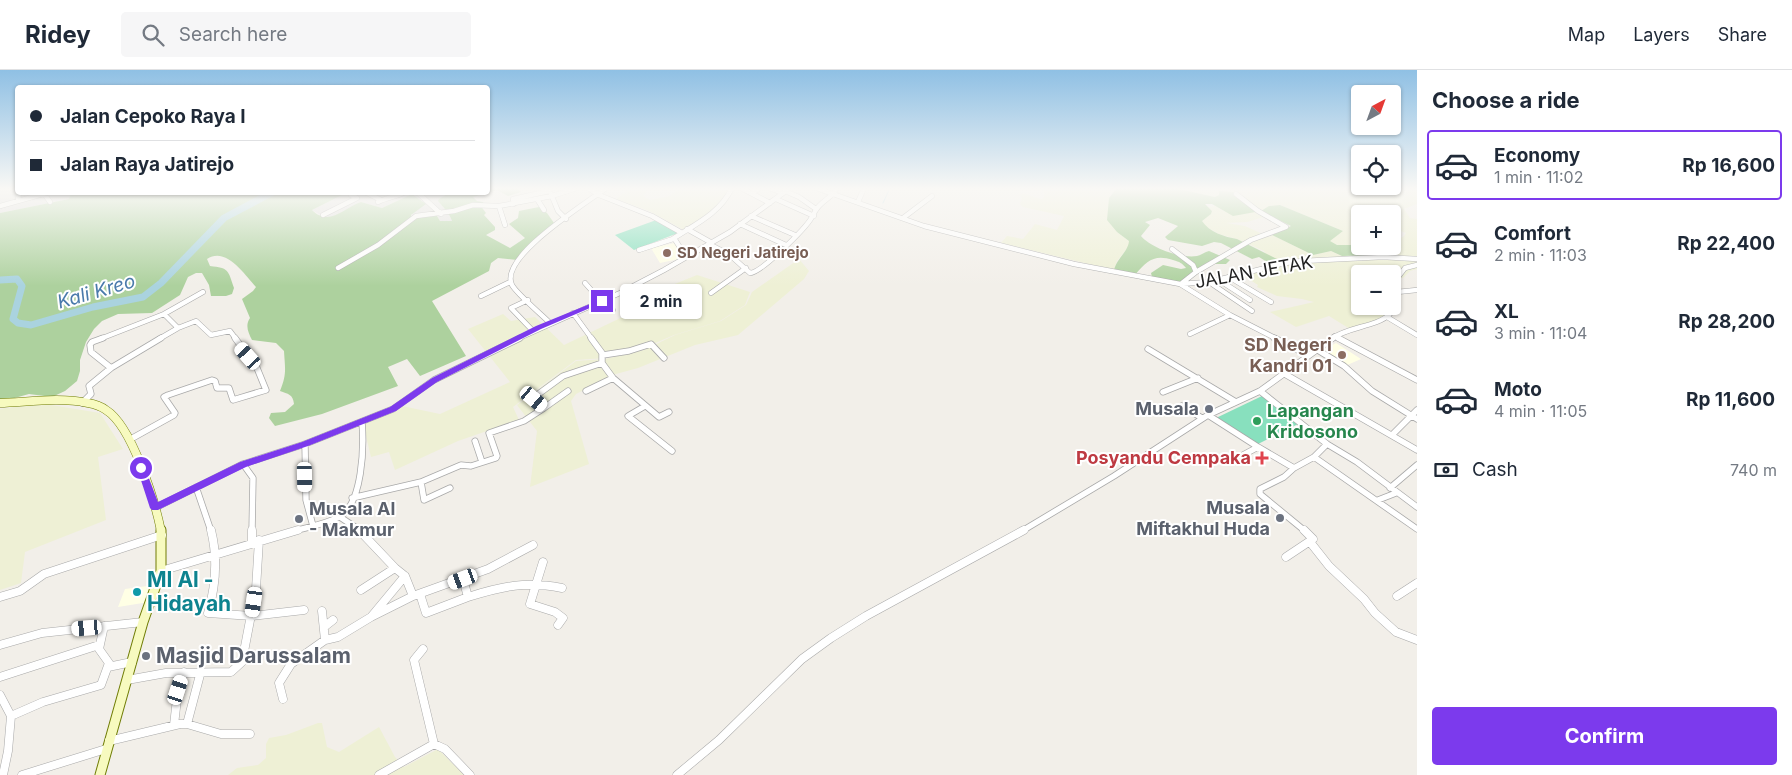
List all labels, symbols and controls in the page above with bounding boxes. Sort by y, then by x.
search box [121,12,471,57]
text: Ridey [25,20,91,49]
icon: search [139,21,167,49]
text: Search here [179,23,287,46]
text: Map [1568,24,1605,45]
text: Layers [1633,24,1690,45]
text: Share [1718,24,1767,45]
north arrow [1351,85,1401,135]
map controls [1351,85,1401,315]
text: Choose a ride [1432,87,1580,113]
text: Jalan Cepoko Raya I [60,105,246,128]
icon: car [1434,143,1479,188]
text: Economy [1494,144,1580,167]
button: locate [1351,145,1401,195]
text: Jalan Raya Jatirejo [60,153,234,176]
text: Rp 16,600 [1682,154,1775,177]
text: 1 min · 11:02 [1494,167,1583,187]
button: + [1351,205,1401,255]
icon: car [1434,221,1479,266]
text: Comfort [1494,222,1571,245]
text: Rp 22,400 [1677,232,1775,255]
place label: SD Negeri Jatirejo [677,243,809,262]
text: 2 min · 11:03 [1494,245,1587,265]
marker: SD Negeri Jatirejo [661,247,673,259]
street label: JALAN JETAK [1193,251,1314,292]
button: − [1351,265,1401,315]
water label: Kali Kreo [54,269,138,314]
callout: 2 min [620,284,702,318]
route end [591,290,613,312]
text: 2 min [640,291,682,311]
icon: car [1434,299,1479,344]
text: XL [1494,300,1519,323]
text: Rp 28,200 [1678,310,1775,333]
text: 3 min · 11:04 [1494,323,1587,343]
place label: SD Negeri Kandri 01 [1244,334,1332,376]
car [232,340,263,372]
marker: SD Negeri Kandri 01 [1336,349,1348,361]
icon: car [1434,377,1479,422]
text: Moto [1494,378,1542,401]
car [517,384,550,414]
text: Rp 11,600 [1686,388,1775,411]
place label: Musala [1135,398,1199,419]
place label: Lapangan Kridosono [1267,400,1358,442]
text: 4 min · 11:05 [1494,401,1587,421]
marker: Musala [1203,403,1215,415]
marker: Lapangan Kridosono [1251,415,1263,427]
place label: Posyandu Cempaka [1076,447,1251,468]
marker: Posyandu Cempaka [1255,451,1269,465]
icon: cash [1432,456,1460,484]
route start [130,457,152,479]
text: Cash [1472,458,1518,481]
text: 740 m [1730,460,1777,480]
car [297,462,312,492]
place label: Musala Miftakhul Huda [1136,497,1270,539]
place label: Musala Al - Makmur [309,498,395,540]
marker: Musala Miftakhul Huda [1274,512,1286,524]
marker: Musala Al - Makmur [293,513,305,525]
place label: MI Al - Hidayah [147,567,231,616]
car [446,567,479,591]
marker: MI Al - Hidayah [131,586,143,598]
car [244,586,263,618]
car [71,619,102,637]
place label: Masjid Darussalam [156,643,351,668]
marker: Masjid Darussalam [140,650,152,662]
car [166,673,189,707]
button: Confirm [1432,707,1777,765]

